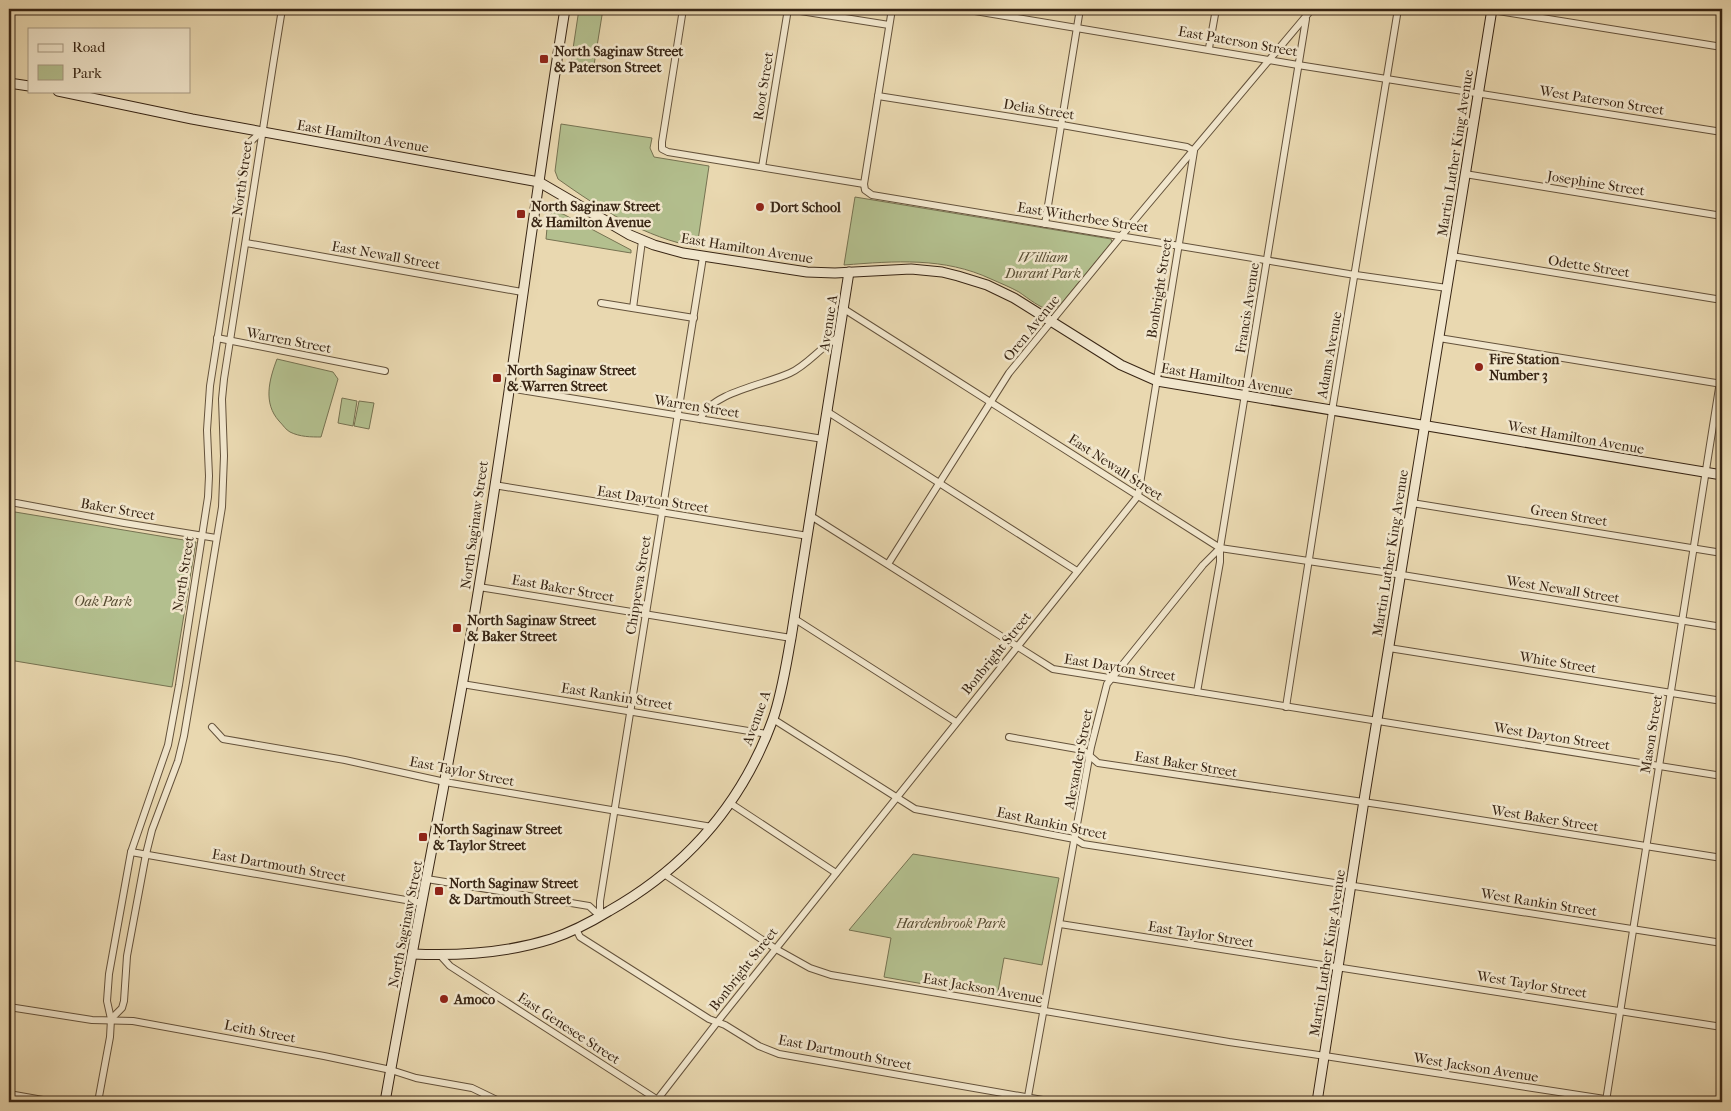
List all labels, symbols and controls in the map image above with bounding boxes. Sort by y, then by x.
street label: East Paterson Street [1177,23,1299,60]
legend [28,28,190,92]
text: Road [72,38,106,56]
place label: North Saginaw Street & Paterson Street [554,43,684,76]
street label: Root Street [750,51,777,122]
marker: North Saginaw Street & Paterson Street [538,53,550,65]
text: Park [72,64,102,82]
street label: Martin Luther King Avenue [1434,68,1477,238]
street label: West Paterson Street [1537,82,1665,119]
street label: Delia Street [1002,95,1076,124]
street label: East Hamilton Avenue [296,117,430,156]
street label: North Street [229,139,256,217]
street label: Josephine Street [1545,167,1646,200]
place label: North Saginaw Street & Hamilton Avenue [531,198,661,231]
place label: Dort School [770,199,841,216]
street label: East Witherbee Street [1016,199,1150,236]
marker: Dort School [754,201,766,213]
marker: North Saginaw Street & Hamilton Avenue [515,208,527,220]
street label: East Hamilton Avenue [680,230,814,267]
street label: Bonbright Street [1143,237,1176,340]
street label: East Newall Street [330,238,441,273]
park label: William Durant Park [1004,249,1081,282]
street label: Odette Street [1547,252,1631,281]
street label: Francis Avenue [1232,261,1263,355]
street label: Oren Avenue [1000,292,1063,365]
street label: Avenue A [815,293,842,354]
street label: Adams Avenue [1313,310,1346,401]
street label: Warren Street [244,324,333,357]
place label: Fire Station Number 3 [1488,351,1560,384]
street label: East Hamilton Avenue [1160,360,1294,399]
marker: Fire Station Number 3 [1473,361,1485,373]
place label: North Saginaw Street & Warren Street [507,362,637,395]
marker: North Saginaw Street & Warren Street [491,372,503,384]
street label: Warren Street [652,391,741,422]
street label: West Hamilton Avenue [1505,417,1646,458]
street label: East Newall Street [1065,430,1166,504]
street label: North Saginaw Street [457,460,492,590]
street label: Martin Luther King Avenue [1369,468,1412,638]
street label: East Dayton Street [596,482,710,517]
street label: Baker Street [79,495,157,524]
street label: Green Street [1529,501,1609,530]
street label: Chippewa Street [622,534,655,636]
street label: North Street [169,535,198,613]
street label: East Baker Street [510,571,615,606]
street label: West Newall Street [1504,572,1621,607]
park label: Oak Park [74,593,132,610]
street label: Bonbright Street [958,608,1035,698]
place label: North Saginaw Street & Baker Street [467,612,597,645]
marker: North Saginaw Street & Baker Street [451,622,463,634]
street label: White Street [1517,648,1598,677]
street label: East Dayton Street [1063,650,1177,685]
street label: East Rankin Street [560,679,674,714]
street label: Avenue A [738,687,775,749]
street label: Mason Street [1637,693,1666,775]
street label: Alexander Street [1060,707,1097,812]
street label: West Dayton Street [1492,719,1611,754]
street label: East Baker Street [1133,748,1238,781]
street label: East Taylor Street [408,753,516,790]
street label: West Baker Street [1489,801,1600,835]
street label: East Rankin Street [995,803,1109,844]
place label: North Saginaw Street & Taylor Street [433,821,563,854]
marker: North Saginaw Street & Taylor Street [417,831,429,843]
street label: East Dartmouth Street [211,845,347,886]
street label: North Saginaw Street [385,859,426,989]
street label: Martin Luther King Avenue [1306,868,1349,1038]
place label: North Saginaw Street & Dartmouth Street [449,875,579,908]
marker: North Saginaw Street & Dartmouth Street [433,885,445,897]
street label: West Rankin Street [1479,885,1598,920]
park label: Hardenbrook Park [895,915,1006,932]
street label: East Taylor Street [1147,918,1255,951]
street label: Bonbright Street [705,924,781,1015]
street label: West Taylor Street [1475,967,1588,1002]
street label: East Jackson Avenue [922,970,1044,1007]
street label: East Genesee Street [514,989,623,1068]
place label: Amoco [453,991,495,1008]
marker: Amoco [438,993,450,1005]
street label: Leith Street [223,1016,297,1047]
street label: East Dartmouth Street [777,1031,913,1074]
street label: West Jackson Avenue [1411,1049,1540,1086]

